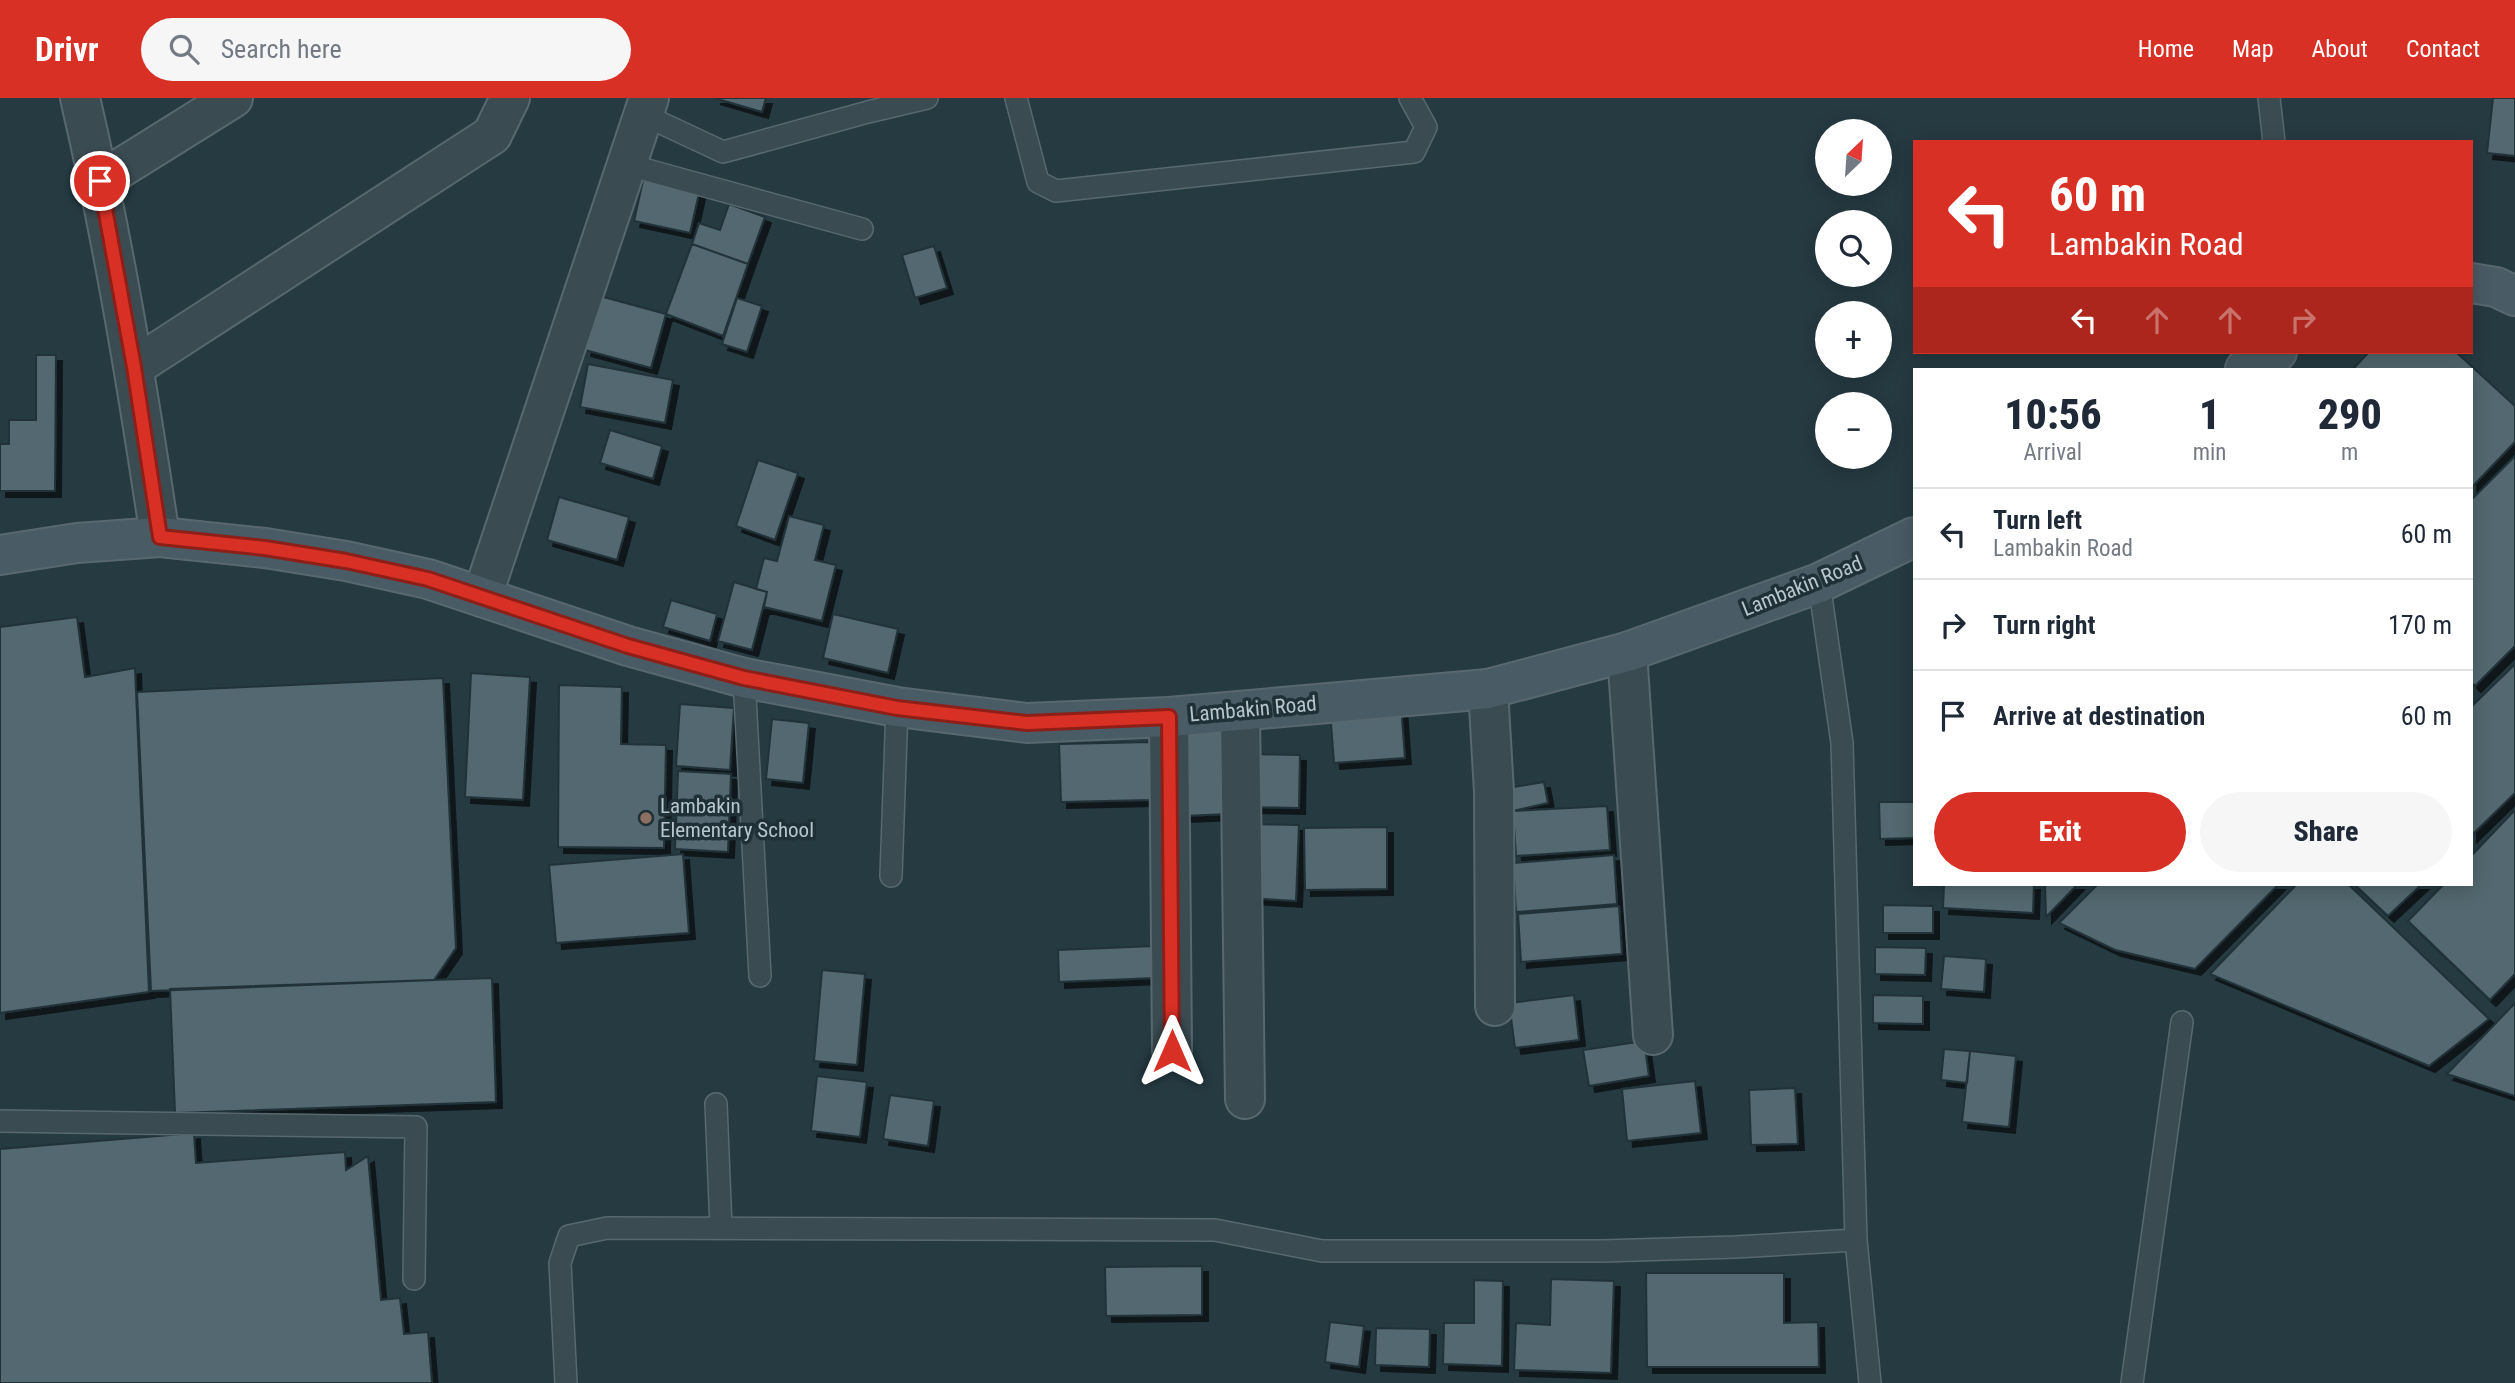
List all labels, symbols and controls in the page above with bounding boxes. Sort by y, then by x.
search box [141,18,631,81]
text: Drivr [35,30,99,69]
icon: search [165,30,203,68]
text: Search here [221,34,342,64]
text: Home [2138,35,2194,63]
text: Map [2232,35,2274,63]
text: About [2312,35,2368,63]
text: Contact [2406,35,2480,63]
north arrow [1815,119,1892,196]
map controls [1815,119,1892,469]
pin [70,151,130,211]
icon: arrive [81,162,119,200]
text: 60 m [2049,166,2146,223]
icon: left [1934,168,2025,259]
button: search [1815,210,1892,287]
text: Lambakin Road [2049,225,2244,263]
button: + [1815,301,1892,378]
icon: left [2065,301,2103,339]
icon: ahead [2138,301,2176,339]
icon: ahead [2211,301,2249,339]
icon: right [2284,301,2322,339]
text: 10:56 [2004,390,2101,439]
text: 1 [2199,390,2220,439]
text: 290 [2318,390,2382,439]
button: − [1815,392,1892,469]
text: Arrival [2024,439,2082,466]
text: min [2193,439,2226,466]
text: m [2341,439,2358,466]
text: Turn left [1993,505,2082,535]
icon: left [1934,515,1972,553]
text: 60 m [2401,519,2452,549]
text: Lambakin Road [1993,535,2133,562]
street label: Lambakin Road [1738,551,1866,621]
icon: right [1934,606,1972,644]
text: Turn right [1993,610,2095,640]
text: 170 m [2388,610,2452,640]
street label: Lambakin Road [1188,691,1318,727]
icon: arrive [1934,697,1972,735]
text: Arrive at destination [1993,701,2205,731]
text: 60 m [2401,701,2452,731]
button: Exit [1934,792,2186,872]
button: Share [2200,792,2452,872]
place label: Lambakin Elementary School [660,794,814,842]
marker: Lambakin Elementary School [638,810,654,826]
position arrow [1135,1014,1209,1088]

